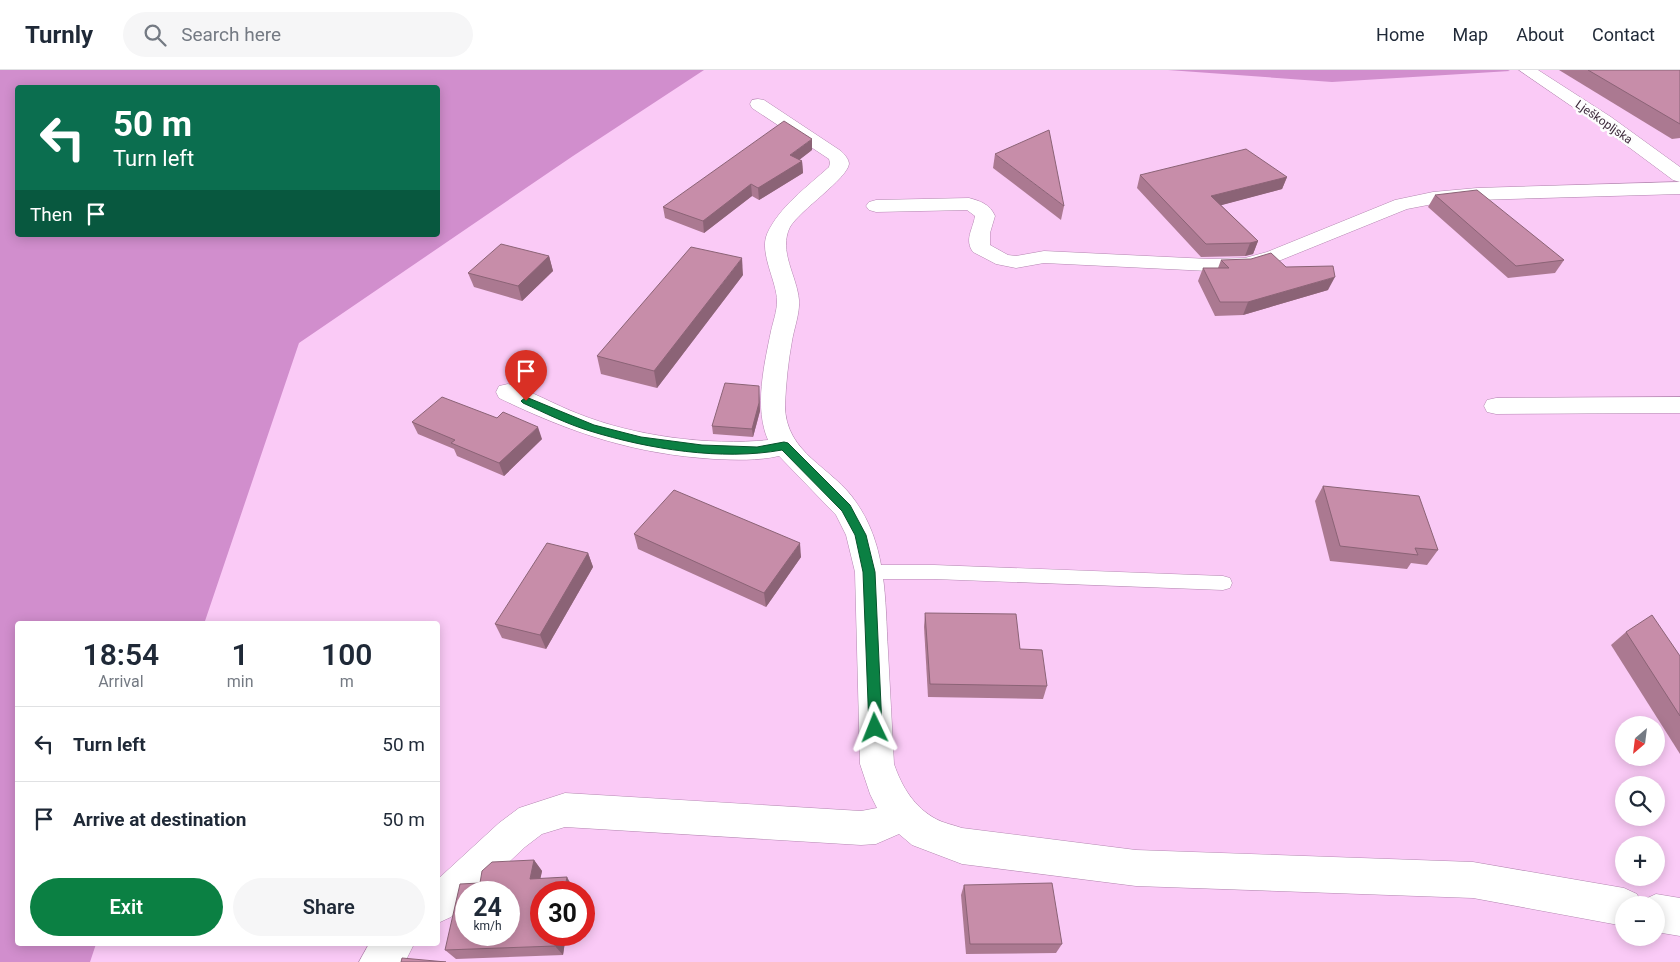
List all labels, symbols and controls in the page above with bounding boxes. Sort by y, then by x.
search box [123,12,473,57]
text: Turnly [25,21,93,49]
icon: search [141,21,169,49]
text: Search here [181,23,281,46]
text: Home [1376,24,1425,45]
text: Map [1453,24,1488,45]
text: About [1516,24,1564,45]
text: Contact [1592,24,1655,45]
street label: Lješkopljska [1573,97,1635,147]
text: 50 m [113,104,192,145]
icon: left [30,105,95,170]
text: Turn left [113,146,194,171]
icon: arrive [82,200,110,228]
text: Then [30,203,72,226]
pin [505,350,547,401]
icon: arrive [512,357,540,385]
text: 18:54 [83,637,159,672]
text: 1 [232,637,249,672]
text: 100 [321,637,372,672]
text: Arrival [98,672,144,691]
text: min [227,672,254,691]
text: m [340,672,354,691]
position arrow [848,701,900,753]
north arrow [1615,716,1665,766]
map controls [1615,716,1665,946]
icon: left [30,730,58,758]
text: Turn left [73,733,146,756]
text: 50 m [382,733,425,756]
button: search [1615,776,1665,826]
icon: arrive [30,805,58,833]
text: Arrive at destination [73,808,246,831]
text: 50 m [382,808,425,831]
button: + [1615,836,1665,886]
button: Exit [30,878,223,936]
button: Share [233,878,425,936]
speed limit sign: 30 [530,881,595,946]
text: 24 [473,893,502,922]
button: − [1615,896,1665,946]
text: km/h [473,919,502,933]

